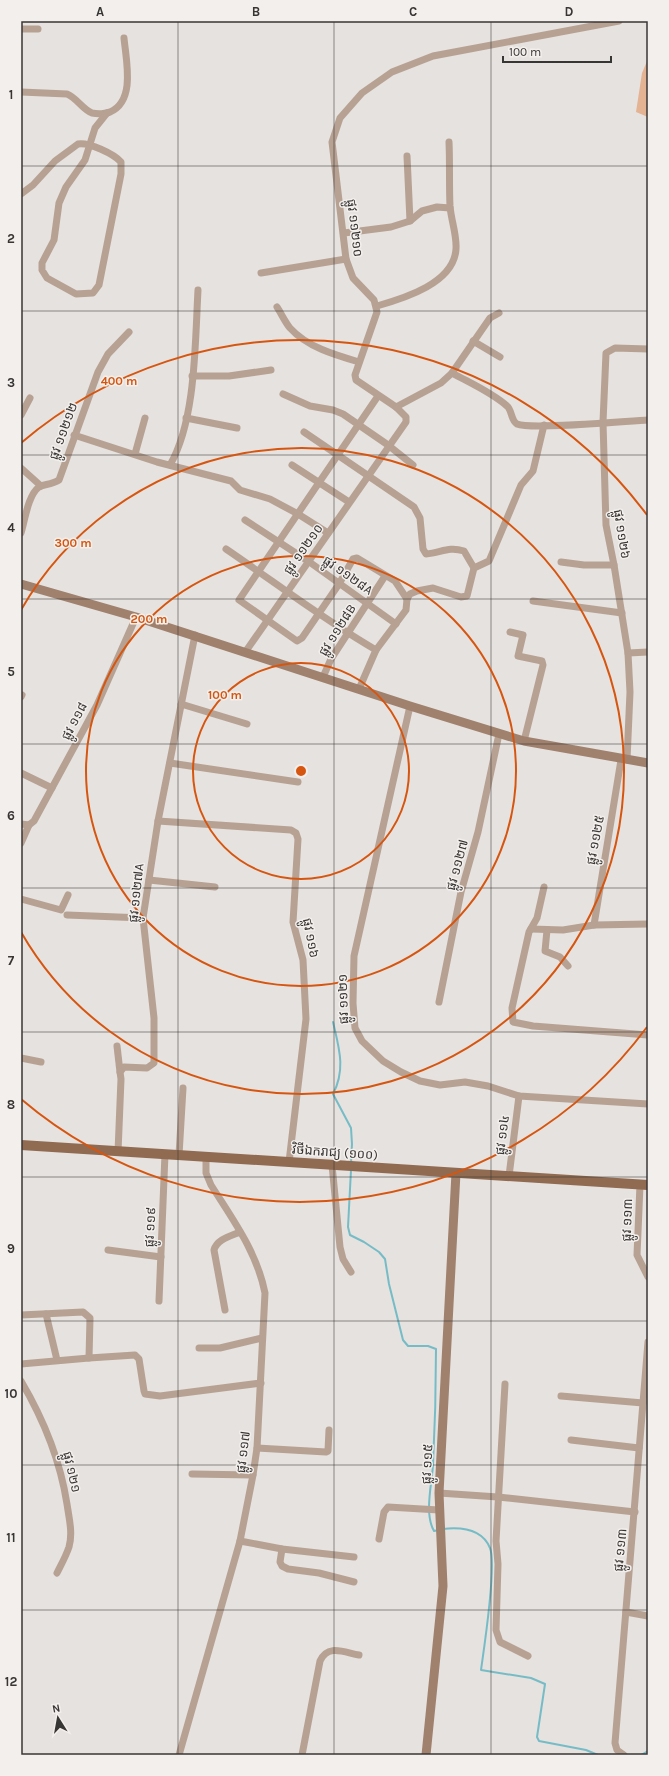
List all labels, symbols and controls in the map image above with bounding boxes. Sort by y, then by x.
text: A [96,4,104,19]
text: B [252,4,260,19]
text: C [409,4,417,19]
text: D [565,4,574,19]
scale bar [503,38,611,64]
text: 100 m [509,45,541,59]
text: 1 [9,87,13,102]
street label: ផ្លូវ ១១២១០ [340,198,366,258]
text: 2 [7,231,15,246]
text: 400 m [101,374,137,388]
text: 3 [7,375,15,390]
street label: ផ្លូវ ១១២១២ [46,400,84,463]
street label: ផ្លូវ ១១២៦ [607,508,633,561]
text: 4 [7,520,15,535]
street label: ផ្លូវ ១១២១០ [280,521,329,579]
text: 300 m [54,536,92,550]
street label: ផ្លូវ ១១២៨A [318,552,376,601]
street label: ផ្លូវ ១១២៨B [315,601,362,661]
text: 200 m [131,612,167,626]
text: 5 [7,664,15,679]
text: 100 m [208,688,242,702]
street label: ផ្លូវ ១១៨ [58,700,93,744]
centre of rings [294,764,308,778]
text: 6 [7,808,15,823]
street label: ផ្លូវ ១១២៥ [583,814,611,867]
street label: ផ្លូវ ១១២៧ [443,838,475,893]
street label: ផ្លូវ ១១២៧A [125,862,150,924]
street label: ផ្លូវ ១១៦ [296,917,322,960]
text: 7 [8,953,15,968]
street label: ផ្លូវ ១១២១ [335,974,355,1024]
text: 8 [7,1097,15,1112]
street label: ផ្លូវ ១១៤ [492,1114,516,1156]
street label: វិថីឯករាជ្យ (១០០) [290,1140,379,1163]
street label: ផ្លូវ ១១៣ [619,1198,639,1242]
street label: ផ្លូវ ១១៩ [141,1206,162,1248]
text: 9 [7,1241,15,1256]
text: 10 [5,1386,17,1401]
street label: ផ្លូវ ១១៧ [233,1430,257,1474]
street label: ផ្លូវ ១១៥ [418,1443,439,1485]
street label: ផ្លូវ ១២១ [56,1450,84,1495]
street label: ផ្លូវ ១១៣ [611,1528,633,1573]
text: 11 [6,1530,16,1545]
text: 12 [5,1674,17,1689]
north arrow [38,1698,78,1738]
text: N [51,1702,61,1716]

